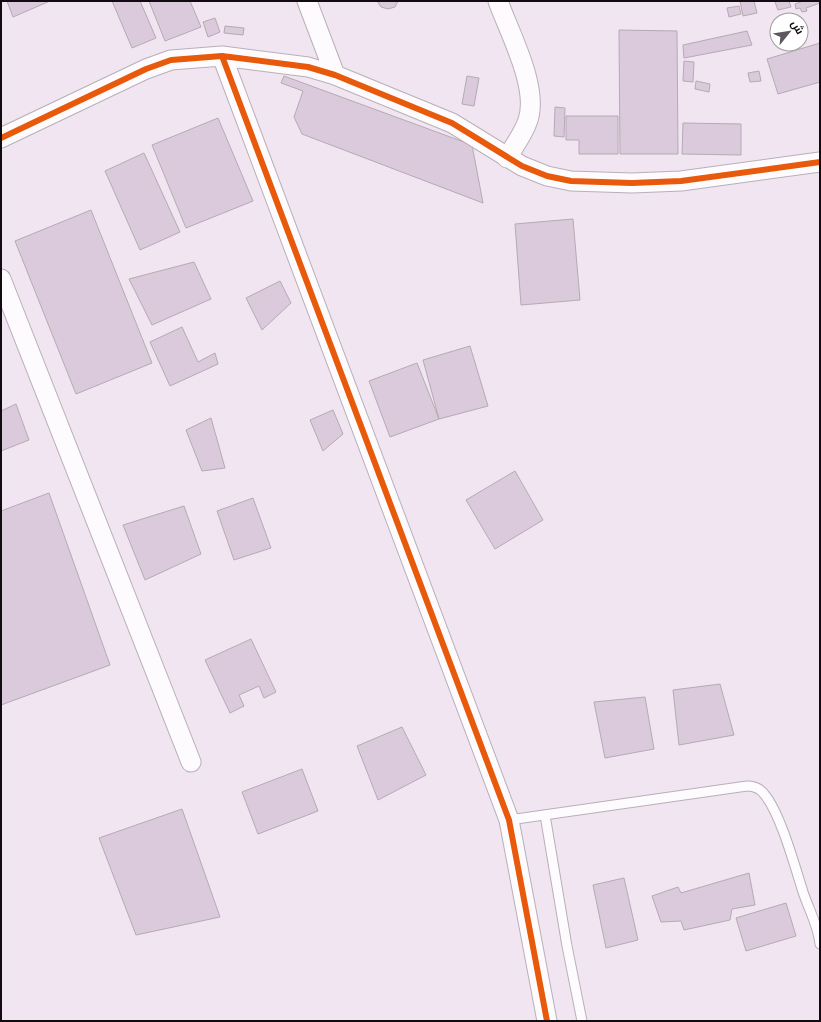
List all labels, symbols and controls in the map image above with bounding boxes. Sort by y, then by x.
north arrow [769,12,809,52]
text: ش [788,18,806,37]

